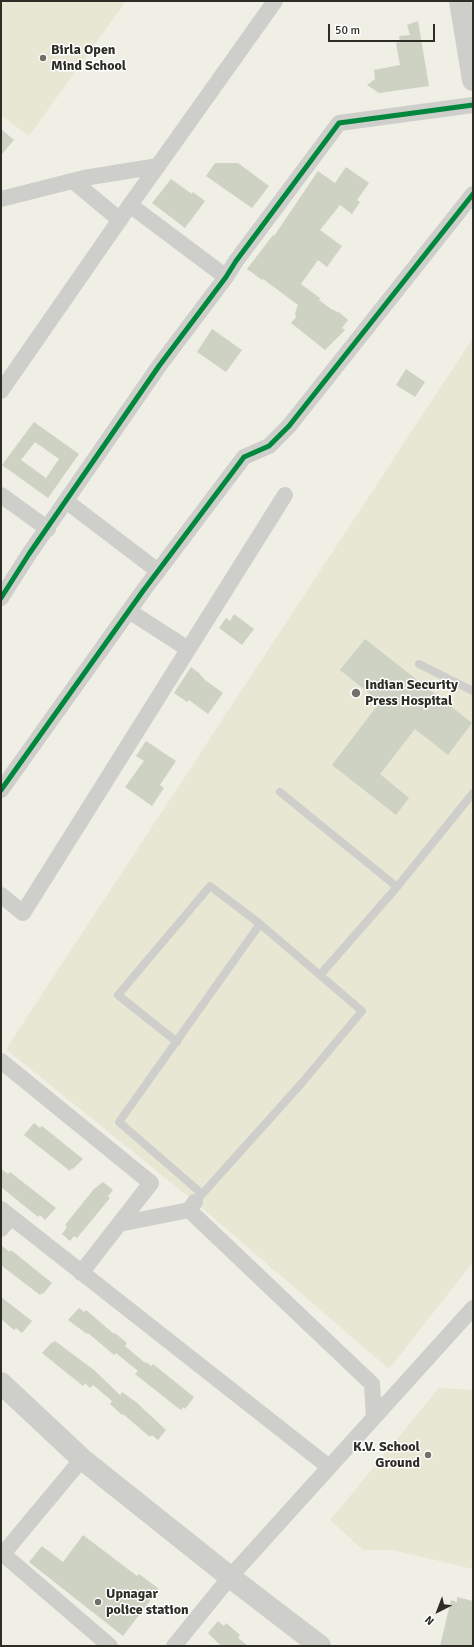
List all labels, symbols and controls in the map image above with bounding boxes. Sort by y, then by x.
scale bar [330,16,437,42]
text: 50 m [335,23,360,38]
place label: Birla Open Mind School [51,42,126,74]
marker: Birla Open Mind School [38,53,48,63]
place label: Indian Security Press Hospital [365,677,458,710]
marker: Indian Security Press Hospital [350,687,362,699]
place label: K.V. School Ground [353,1439,420,1472]
marker: K.V. School Ground [423,1450,433,1460]
place label: Upnagar police station [106,1586,189,1618]
north arrow [418,1591,458,1631]
marker: Upnagar police station [93,1597,103,1607]
text: N [422,1613,437,1628]

